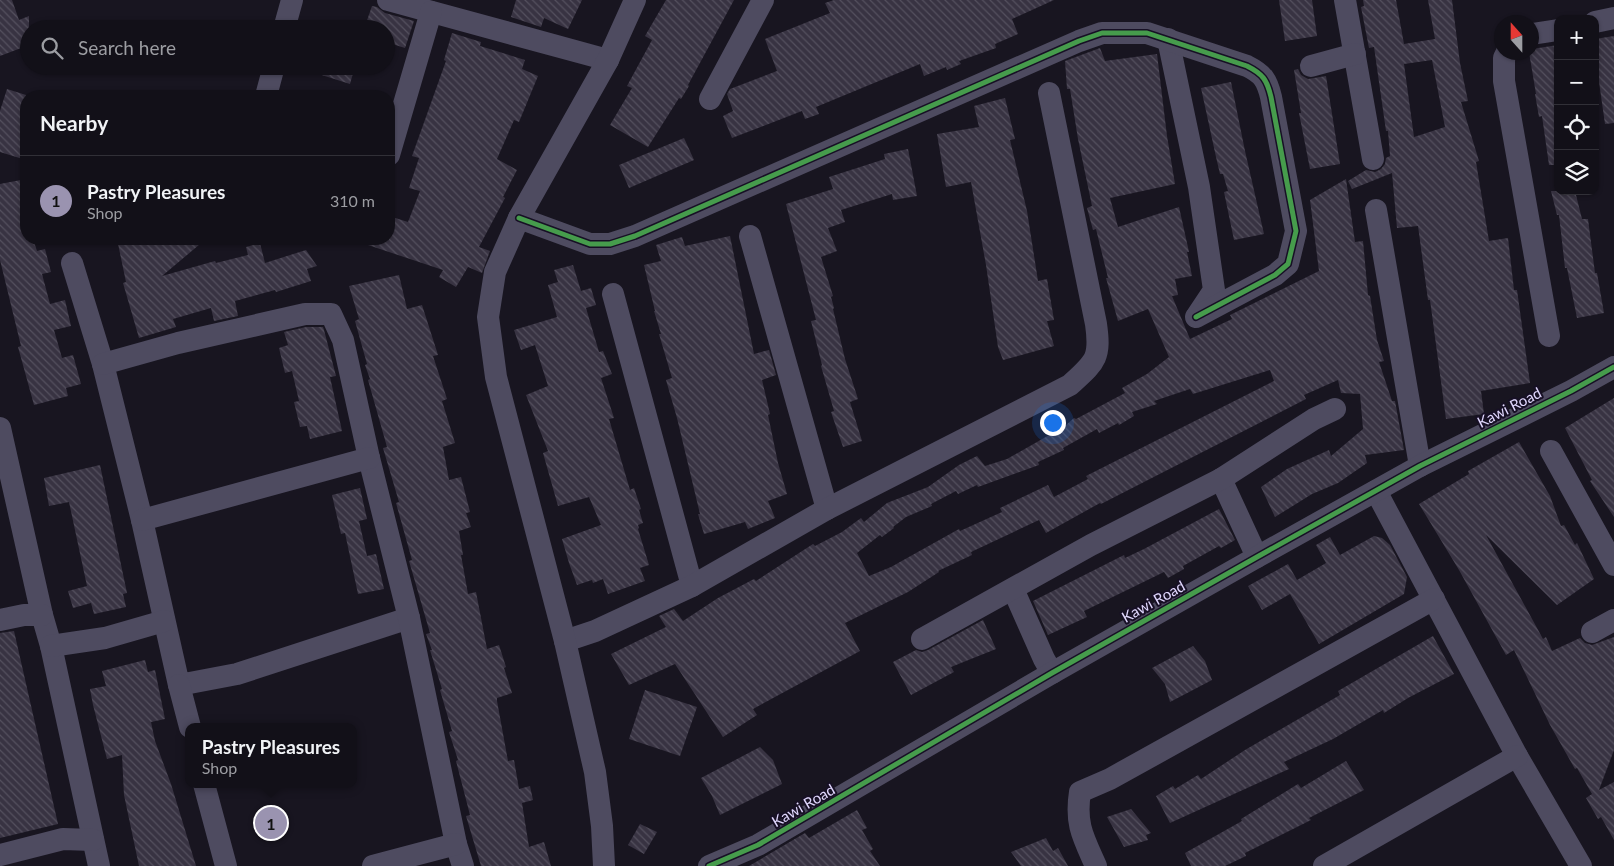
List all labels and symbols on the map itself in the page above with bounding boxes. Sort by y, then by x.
north arrow [1494,15,1539,60]
street label: Kawi Road [1474,383,1544,431]
your location [1040,410,1066,436]
street label: Kawi Road [1118,576,1188,626]
street label: Kawi Road [768,780,838,830]
pin: 1 [255,804,287,842]

